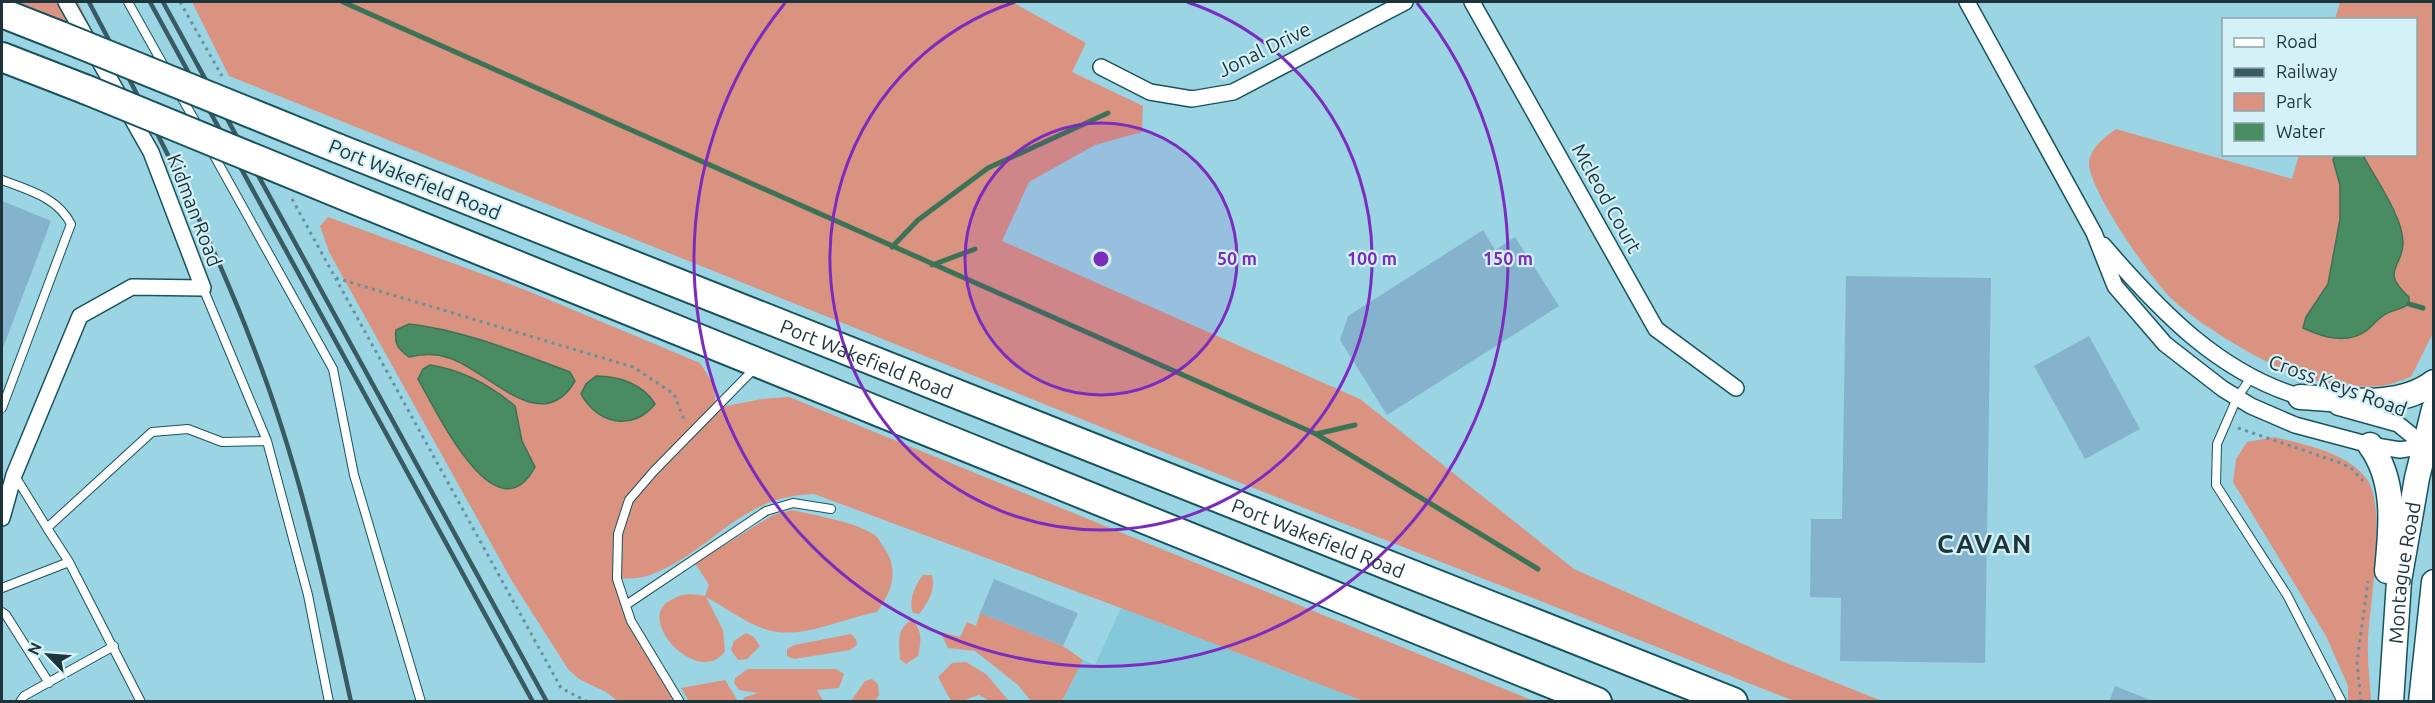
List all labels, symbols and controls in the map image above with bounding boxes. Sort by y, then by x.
street label: Jonal Drive [1214,17,1314,81]
legend [2222,18,2417,156]
text: Road [2276,31,2318,51]
text: Railway [2276,61,2338,81]
text: Park [2276,91,2312,111]
text: Water [2276,121,2326,141]
street label: Port Wakefield Road [325,134,505,224]
street label: Mcleod Court [1567,139,1647,257]
street label: Kidman Road [163,150,227,270]
text: 50 m [1217,248,1257,268]
text: 100 m [1347,248,1397,268]
text: 150 m [1483,248,1533,268]
centre of rings [1091,249,1111,269]
street label: Port Wakefield Road [777,314,957,403]
street label: Cross Keys Road [2266,349,2410,421]
street label: Port Wakefield Road [1229,493,1408,582]
street label: Montague Road [2383,500,2424,645]
district label: CAVAN [1937,529,2033,558]
north arrow [18,625,78,685]
text: N [24,639,45,658]

